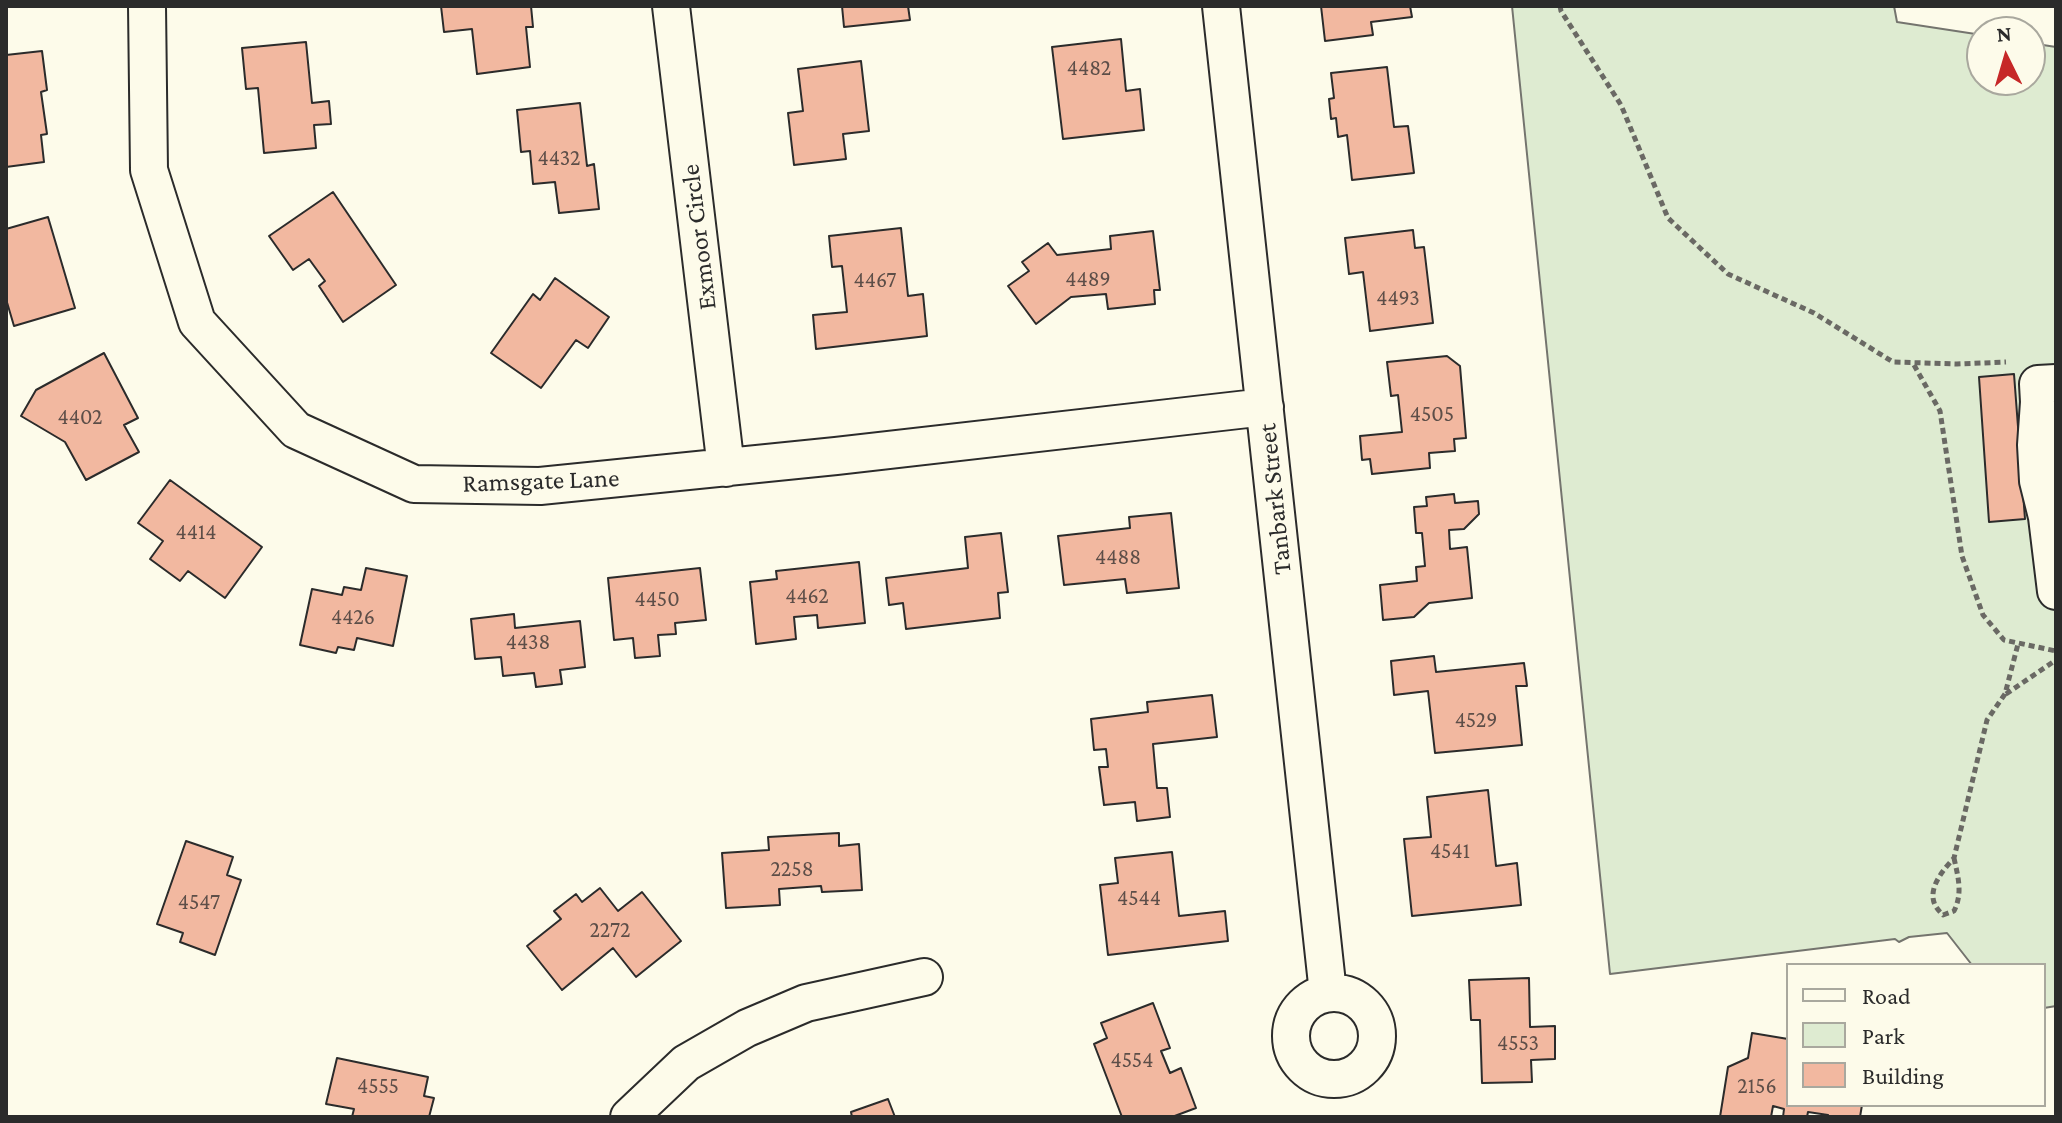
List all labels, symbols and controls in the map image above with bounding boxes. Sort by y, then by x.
north arrow [1966,16,2046,96]
text: N [1995,20,2013,47]
house number: 4482 [1067,55,1111,81]
house number: 4432 [537,145,581,171]
street label: Exmoor Circle [675,162,723,312]
house number: 4489 [1065,266,1111,292]
house number: 4467 [854,267,896,293]
house number: 4493 [1376,285,1420,311]
house number: 4505 [1410,401,1454,427]
house number: 4402 [57,404,103,430]
street label: Tanbark Street [1252,422,1298,576]
street label: Ramsgate Lane [462,463,620,499]
house number: 4414 [175,519,217,545]
house number: 4488 [1095,544,1141,570]
house number: 4462 [785,583,829,609]
house number: 4450 [634,586,680,612]
house number: 4426 [331,604,375,630]
house number: 4438 [506,629,550,655]
house number: 4529 [1455,707,1497,733]
house number: 4541 [1430,838,1470,864]
house number: 2258 [770,856,814,882]
house number: 4544 [1117,885,1161,911]
house number: 4547 [178,889,220,915]
house number: 2272 [589,917,631,943]
legend [1786,963,2046,1107]
text: Road [1862,982,1911,1009]
text: Park [1862,1022,1905,1049]
house number: 4553 [1497,1030,1539,1056]
house number: 4554 [1111,1047,1153,1073]
text: Building [1862,1062,1944,1089]
house number: 4555 [357,1073,399,1099]
house number: 2156 [1737,1073,1777,1099]

